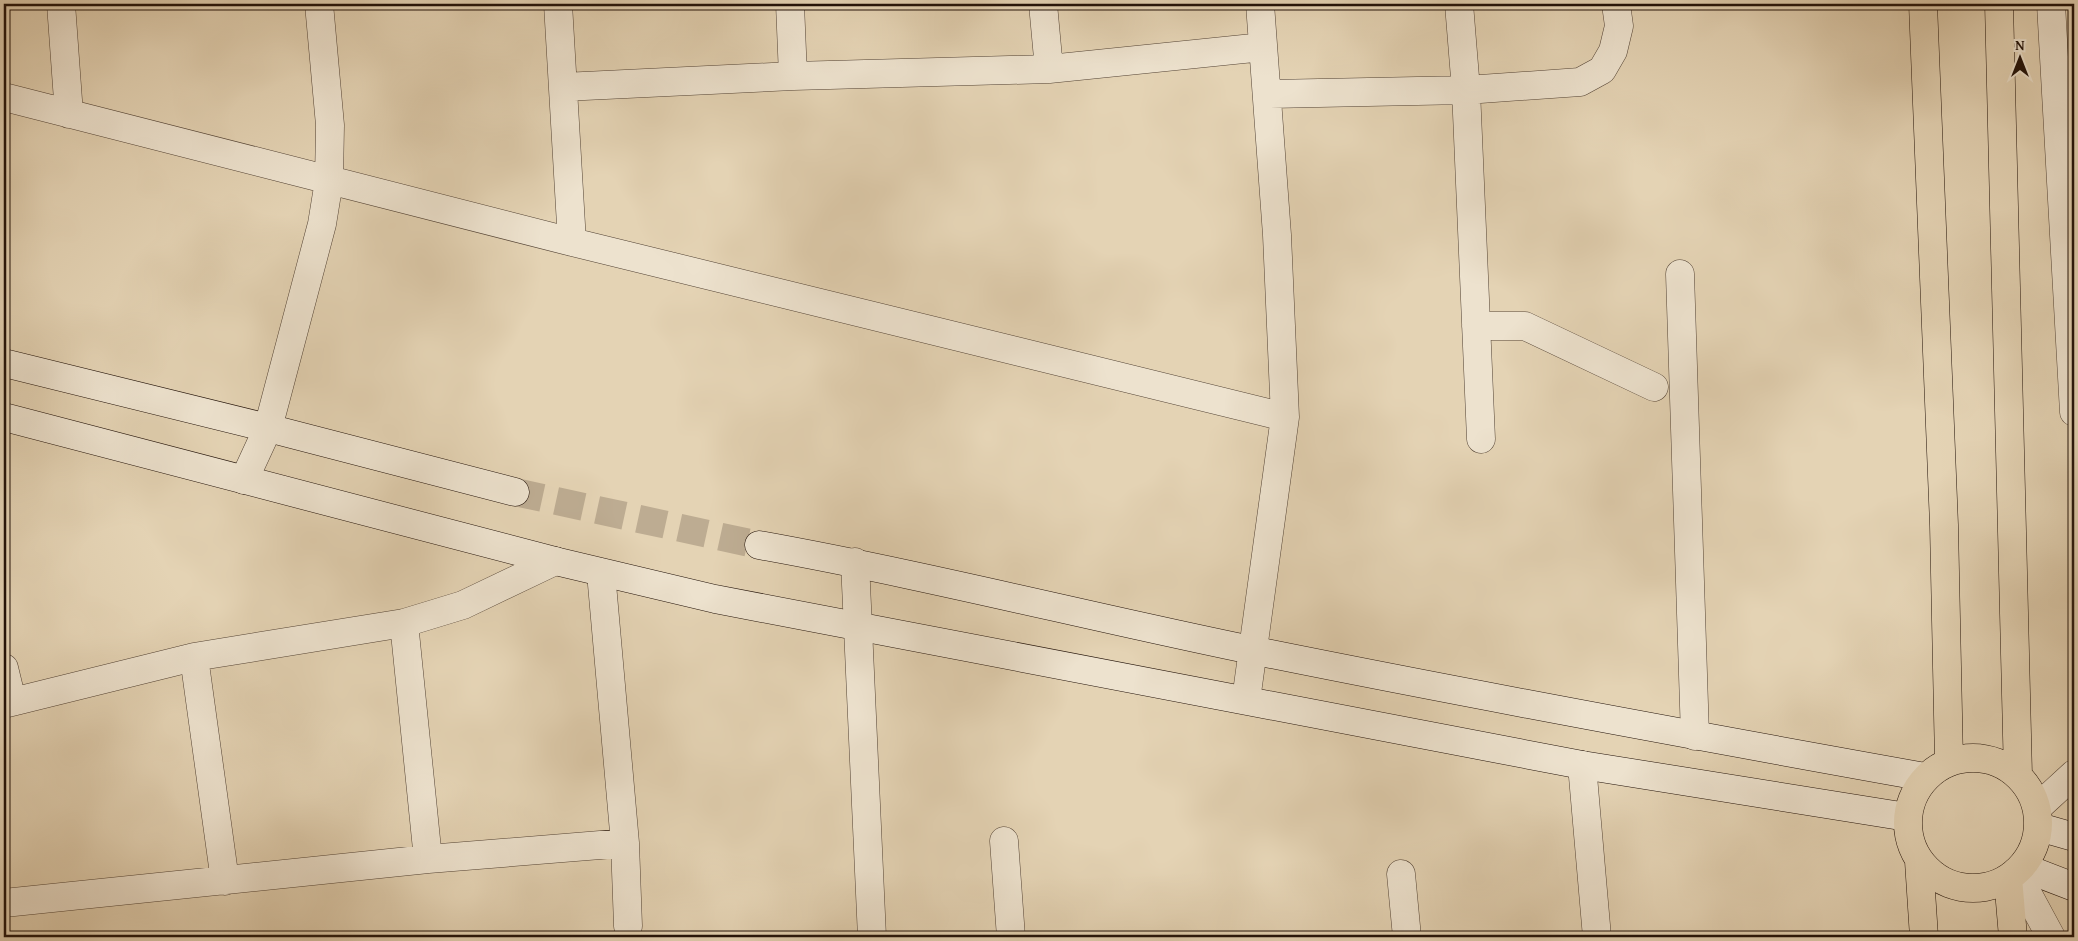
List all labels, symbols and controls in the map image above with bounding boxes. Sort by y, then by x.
north arrow [1996,32,2046,82]
text: N [2015,35,2025,55]

